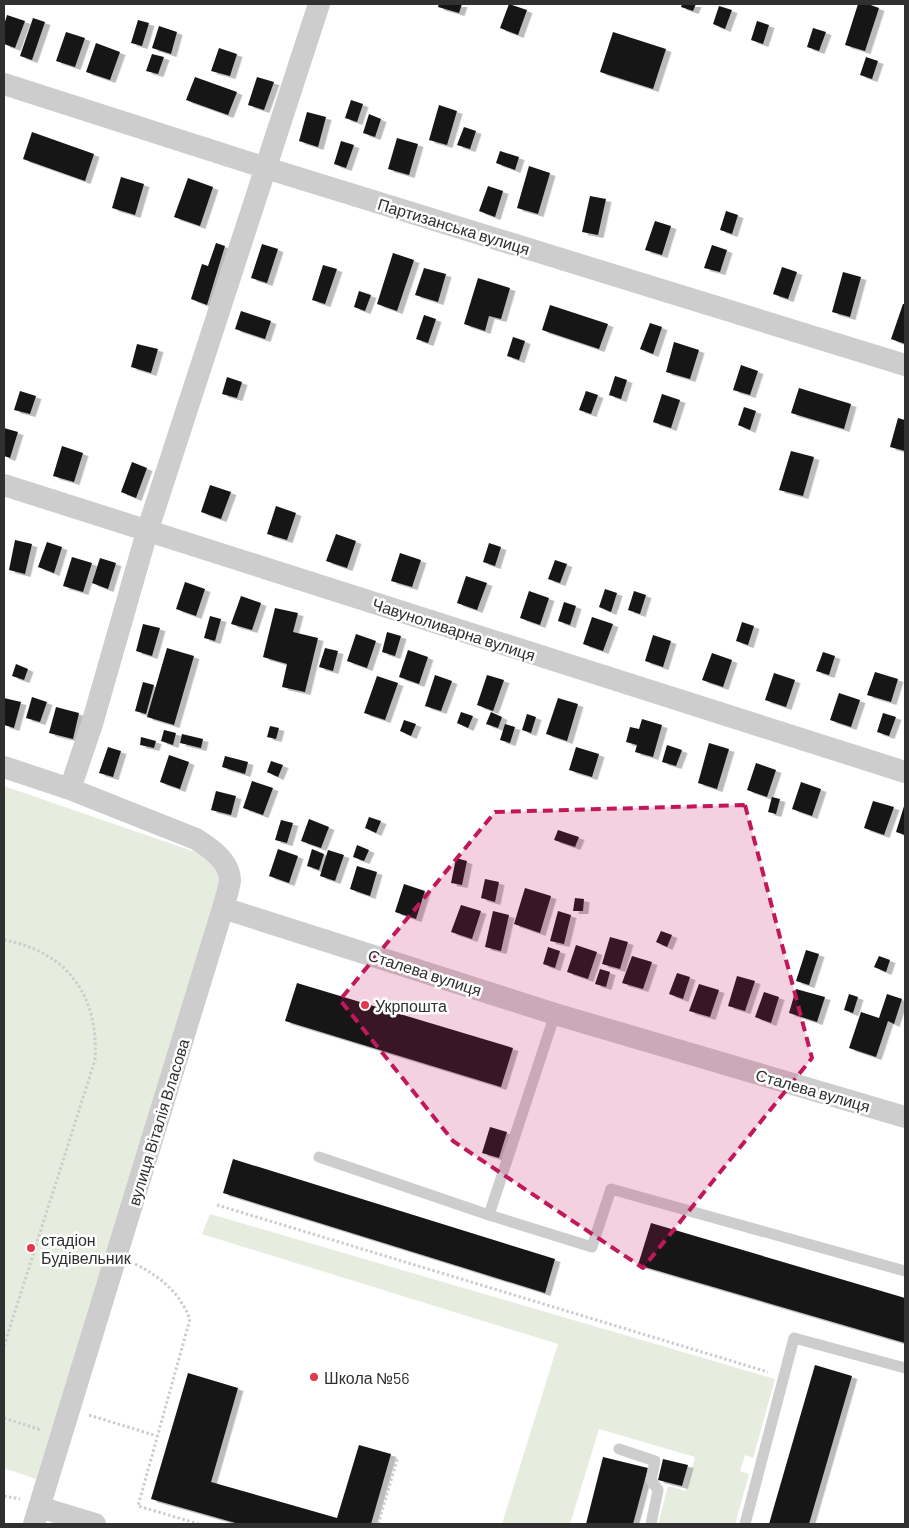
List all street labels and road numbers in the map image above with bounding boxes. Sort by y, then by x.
street label: Партизанська вулиця [376,194,532,258]
street label: Чавуноливарна вулиця [370,594,538,664]
street label: Сталева вулиця [366,945,484,999]
street label: вулиця Віталія Власова [124,1036,192,1208]
street label: Сталева вулиця [754,1065,872,1115]

